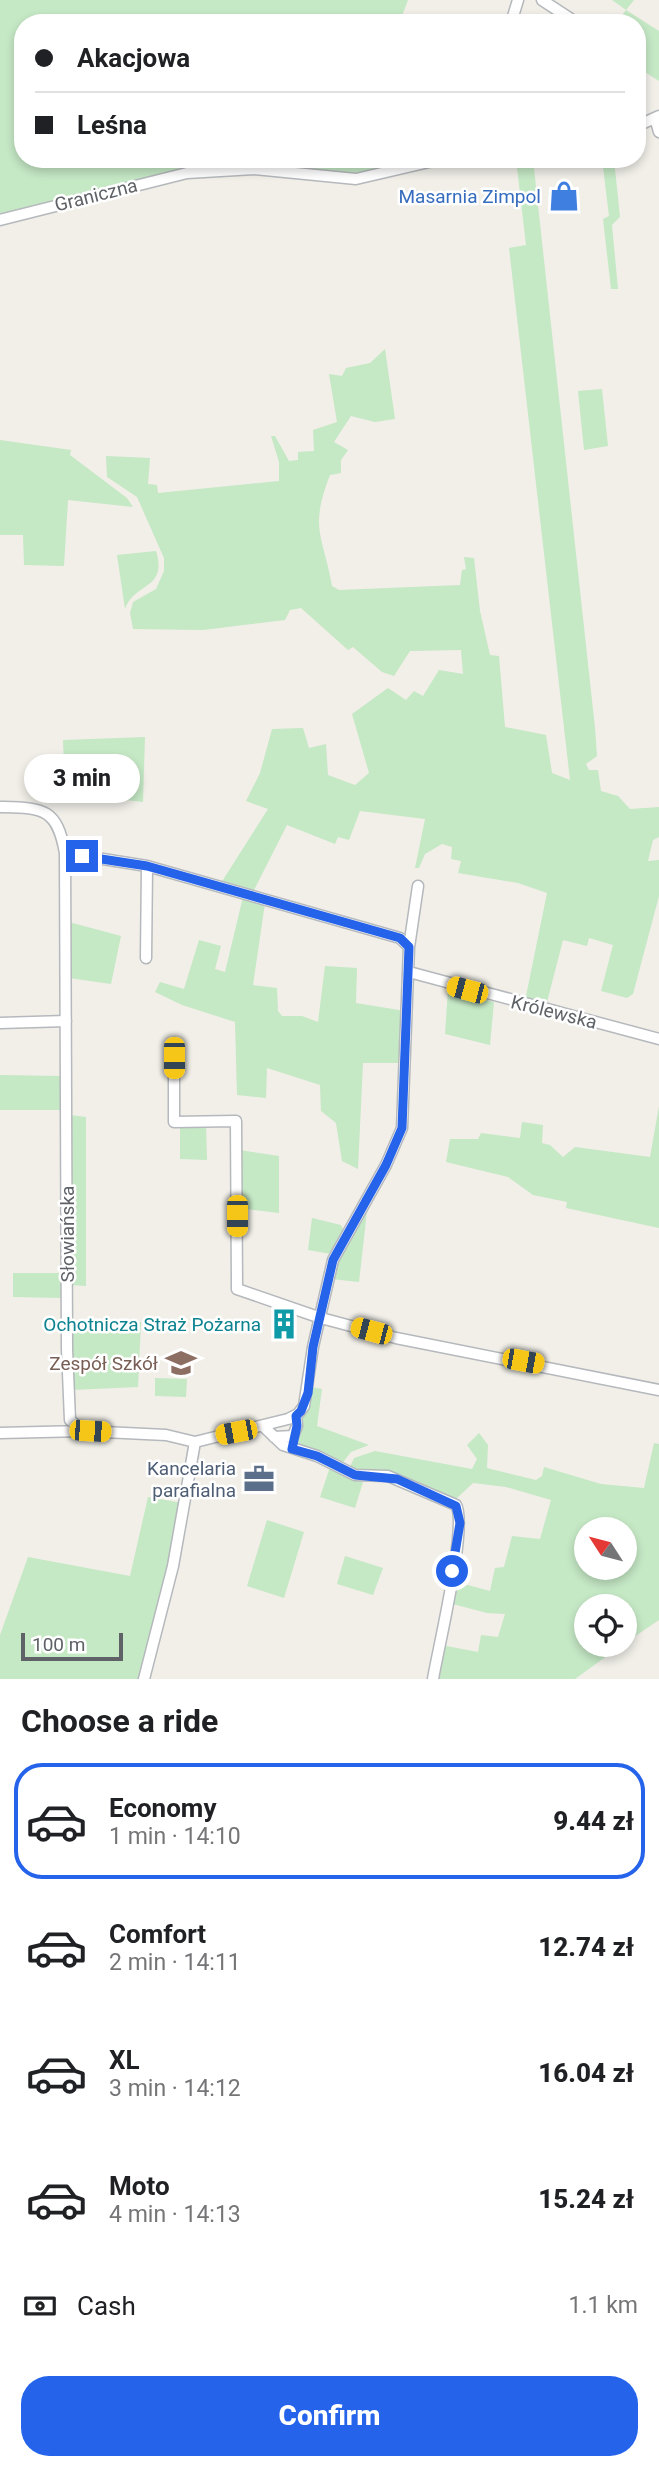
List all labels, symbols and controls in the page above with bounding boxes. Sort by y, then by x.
text: Akacjowa [77,43,190,73]
text: Leśna [77,110,147,140]
street label: Graniczna [52,174,140,216]
shop icon: Masarnia Zimpol [547,179,581,213]
place label: Masarnia Zimpol [399,185,541,208]
callout: 3 min [24,754,140,804]
text: 3 min [53,765,111,792]
route end [66,840,98,872]
car [444,974,491,1006]
street label: Królewska [509,990,599,1034]
car [164,1037,185,1079]
street label: Słowiańska [56,1186,79,1282]
car [227,1195,248,1237]
building icon: Ochotnicza Straż Pożarna [267,1307,301,1341]
place label: Ochotnicza Straż Pożarna [43,1313,261,1336]
car [348,1315,395,1347]
school or university icon: Zespół Szkół [164,1346,198,1380]
car [501,1347,546,1375]
place label: Zespół Szkół [49,1352,158,1375]
car [214,1418,259,1446]
car [69,1419,112,1443]
place label: Kancelaria parafialna [147,1457,236,1502]
office icon: Kancelaria parafialna [242,1462,276,1496]
north arrow [574,1517,637,1580]
map controls [574,1517,637,1657]
route start [436,1555,468,1587]
button: locate [574,1594,637,1657]
scale bar [21,1630,122,1662]
text: 100 m [32,1633,85,1656]
text: Choose a ride [21,1702,218,1740]
icon: car [25,1790,88,1853]
text: Economy [109,1793,216,1823]
text: 9.44 zł [553,1806,634,1836]
text: 1 min · 14:10 [109,1823,241,1850]
icon: car [25,1916,88,1979]
text: Comfort [109,1919,206,1949]
text: 12.74 zł [538,1932,634,1962]
text: 2 min · 14:11 [109,1949,241,1976]
icon: car [25,2042,88,2105]
text: XL [109,2045,140,2075]
text: 16.04 zł [538,2058,634,2088]
text: 3 min · 14:12 [109,2075,241,2102]
icon: car [25,2168,88,2231]
text: Moto [109,2171,170,2201]
text: 15.24 zł [538,2184,634,2214]
text: 4 min · 14:13 [109,2201,241,2228]
icon: cash [21,2287,59,2325]
text: Cash [77,2291,136,2321]
text: 1.1 km [569,2292,638,2319]
button: Confirm [21,2376,638,2456]

